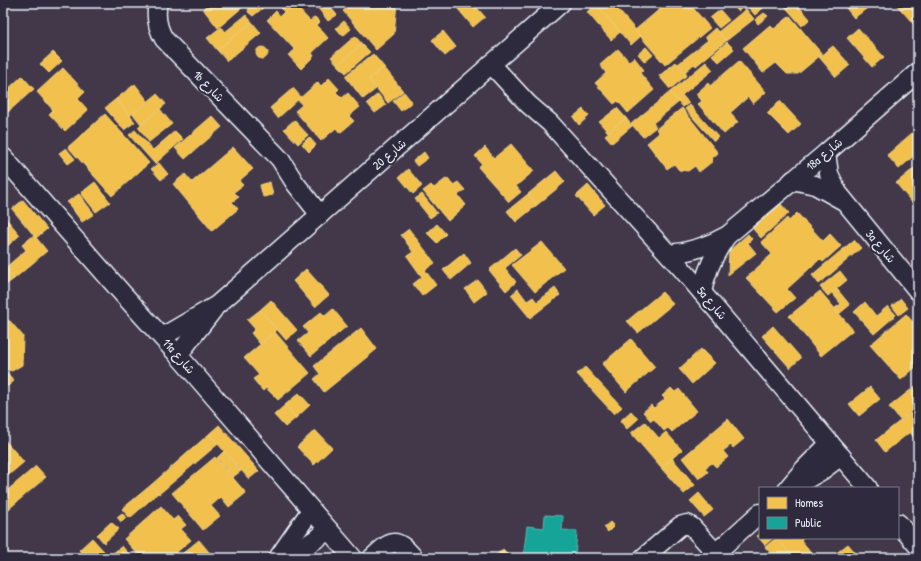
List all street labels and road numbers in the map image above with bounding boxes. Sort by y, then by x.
street label: 1b شارع [189,66,228,106]
street label: 18a شارع [802,134,847,175]
street label: شارع 20 [368,135,410,174]
street label: 3a شارع [861,226,900,267]
street label: 5a شارع [692,283,731,324]
street label: 11a شارع [158,335,199,378]

